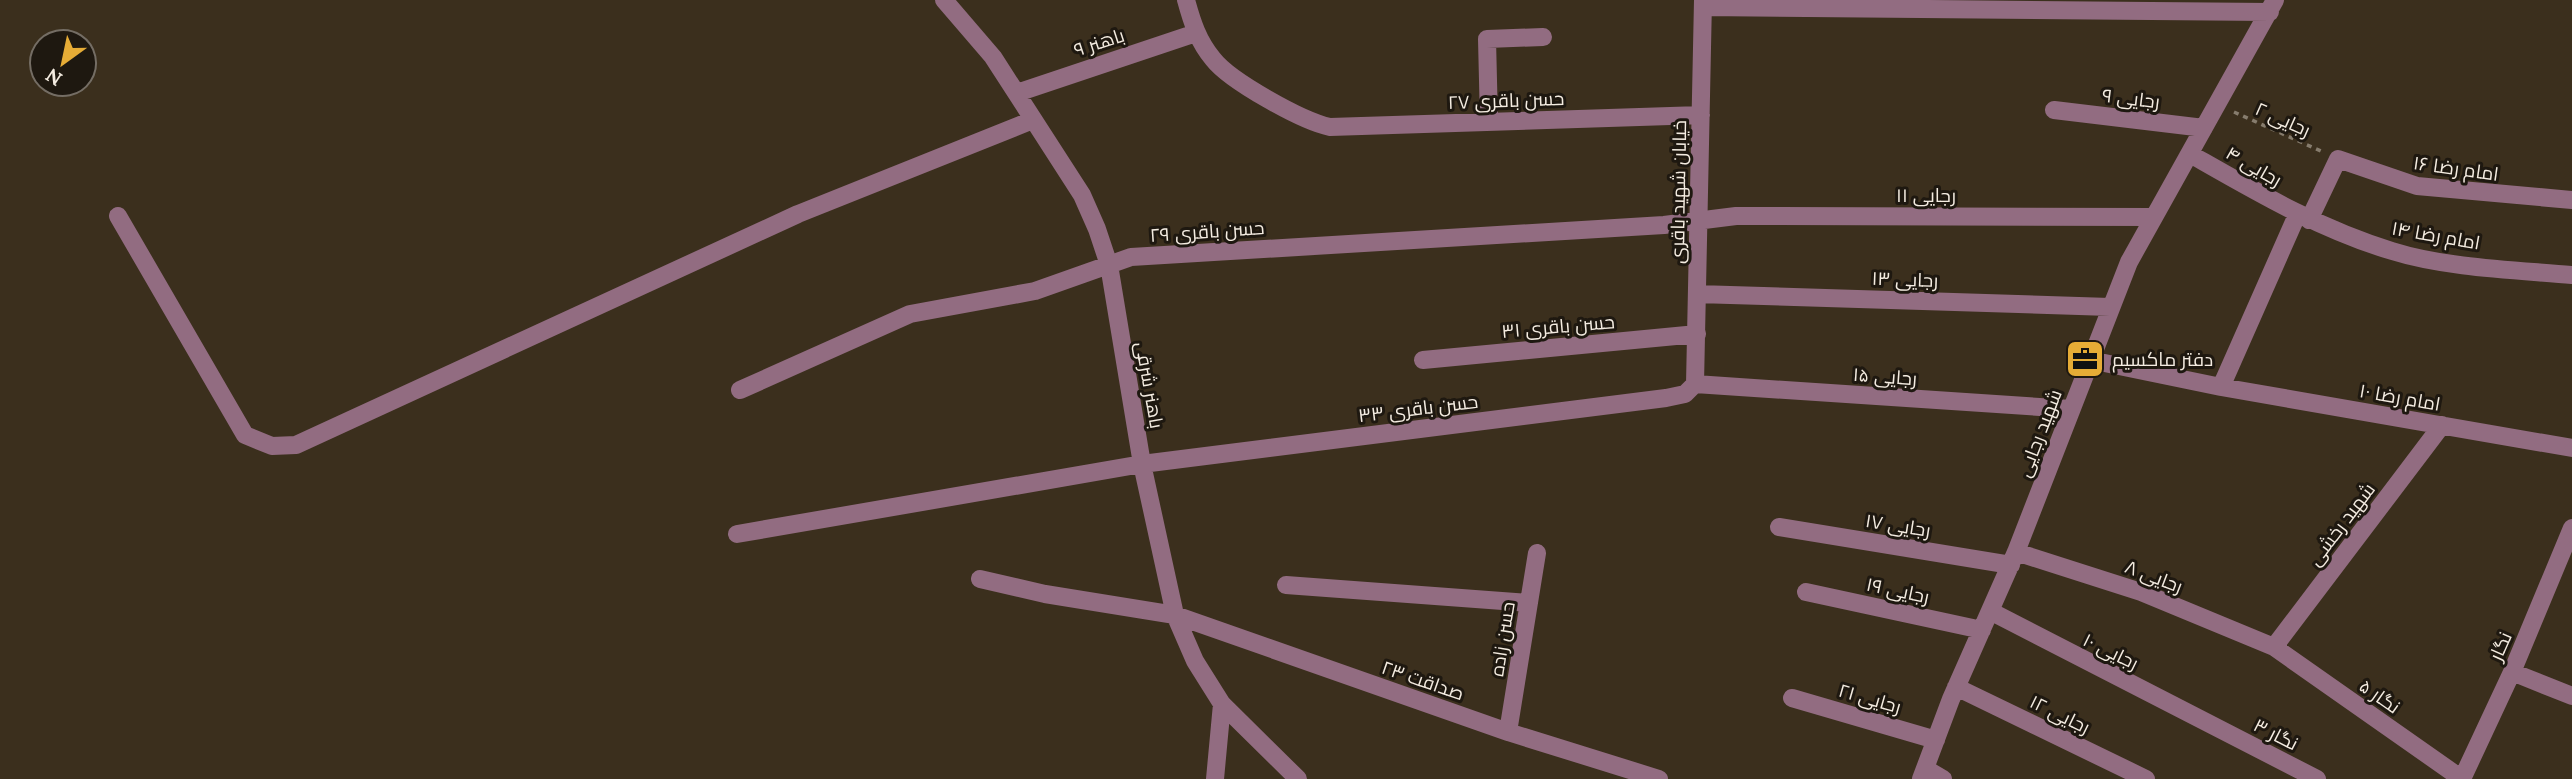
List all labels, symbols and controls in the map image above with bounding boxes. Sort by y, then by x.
street label: باهنر ۹ [1071,23,1127,61]
north arrow [28,28,98,98]
text: N [41,63,66,91]
street label: رجایی ۹ [2101,83,2161,113]
street label: حسن باقری ۲۷ [1447,86,1565,114]
street label: رجایی ۲ [2252,96,2314,142]
street label: خیابان شهید باقری [1665,120,1691,264]
street label: رجایی ۴ [2222,140,2286,192]
street label: امام رضا ۱۶ [2412,150,2500,188]
street label: رجایی ۱۱ [1896,183,1956,207]
street label: حسن باقری ۲۹ [1149,215,1265,247]
street label: امام رضا ۱۴ [2390,215,2482,257]
street label: رجایی ۱۳ [1871,266,1939,292]
street label: حسن باقری ۳۱ [1500,309,1616,343]
office icon: دفتر ماکسیم [2064,338,2106,380]
street label: باهنر شرقی [1131,340,1169,430]
place label: دفتر ماکسیم [2112,347,2213,373]
street label: رجایی ۱۵ [1852,362,1918,390]
street label: امام رضا ۱۰ [2357,378,2442,418]
street label: شهید رجایی [2011,386,2067,480]
street label: حسن باقری ۳۳ [1357,389,1479,427]
street label: شهید رخشی [2302,478,2380,570]
street label: رجایی ۱۷ [1864,508,1932,542]
street label: رجایی ۸ [2122,554,2186,598]
street label: رجایی ۱۹ [1864,572,1932,608]
street label: حسن زاده [1484,600,1520,678]
street label: رجایی ۱۰ [2079,627,2143,675]
street label: نگار [2483,628,2517,665]
street label: صداقت ۲۳ [1379,655,1467,705]
street label: نگار ۵ [2355,673,2405,719]
street label: رجایی ۲۱ [1836,678,1904,718]
street label: رجایی ۱۲ [2026,689,2094,739]
street label: نگار ۳ [2250,713,2302,755]

